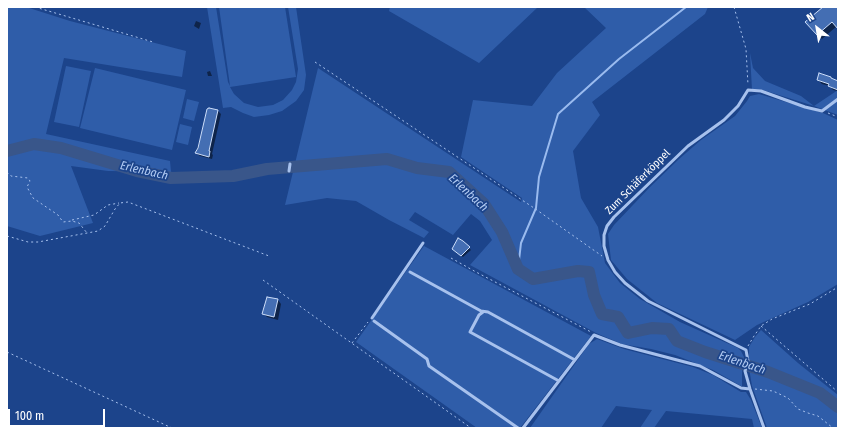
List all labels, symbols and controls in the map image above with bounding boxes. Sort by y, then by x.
north arrow [797,8,837,48]
text: N [804,10,817,25]
street label: Zum Schäferköppel [603,147,673,217]
water label: Erlenbach [119,159,169,183]
water label: Erlenbach [445,171,491,215]
water label: Erlenbach [717,348,767,378]
scale bar [10,401,107,427]
text: 100 m [15,409,44,423]

